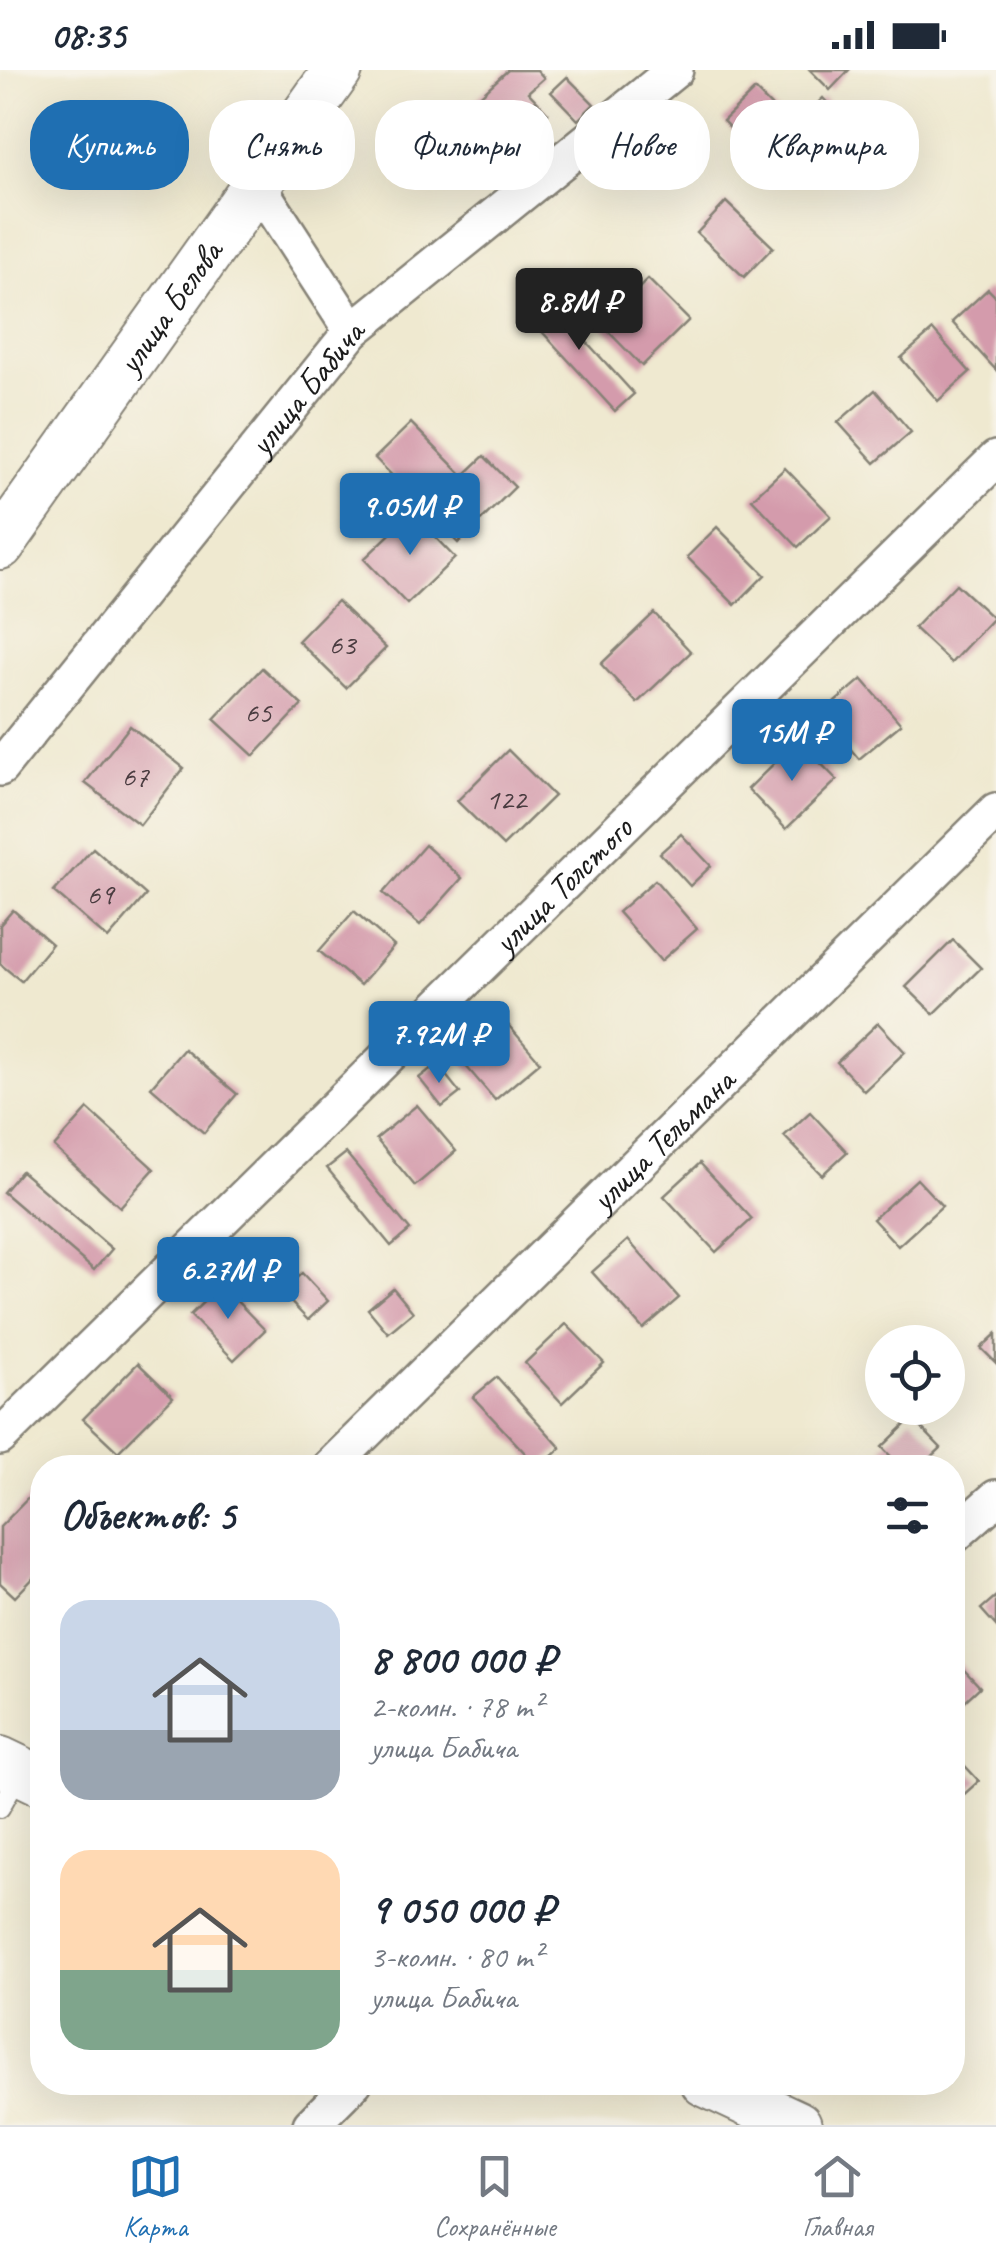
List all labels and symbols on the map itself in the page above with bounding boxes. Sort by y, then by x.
street label: улица Белова [105,229,234,384]
pin: 8.8M ₽ [498,268,660,353]
street label: улица Бабича [237,309,376,466]
pin: 9.05M ₽ [318,473,502,558]
house number: 63 [329,625,358,663]
house number: 65 [245,693,273,731]
pin: 15M ₽ [722,699,862,784]
house number: 67 [122,757,150,795]
house number: 122 [486,780,529,818]
street label: улица Толстого [481,805,643,965]
house number: 69 [87,875,116,913]
pin: 7.92M ₽ [347,1001,531,1086]
street label: улица Тельмана [579,1057,746,1222]
pin: 6.27M ₽ [136,1237,320,1322]

